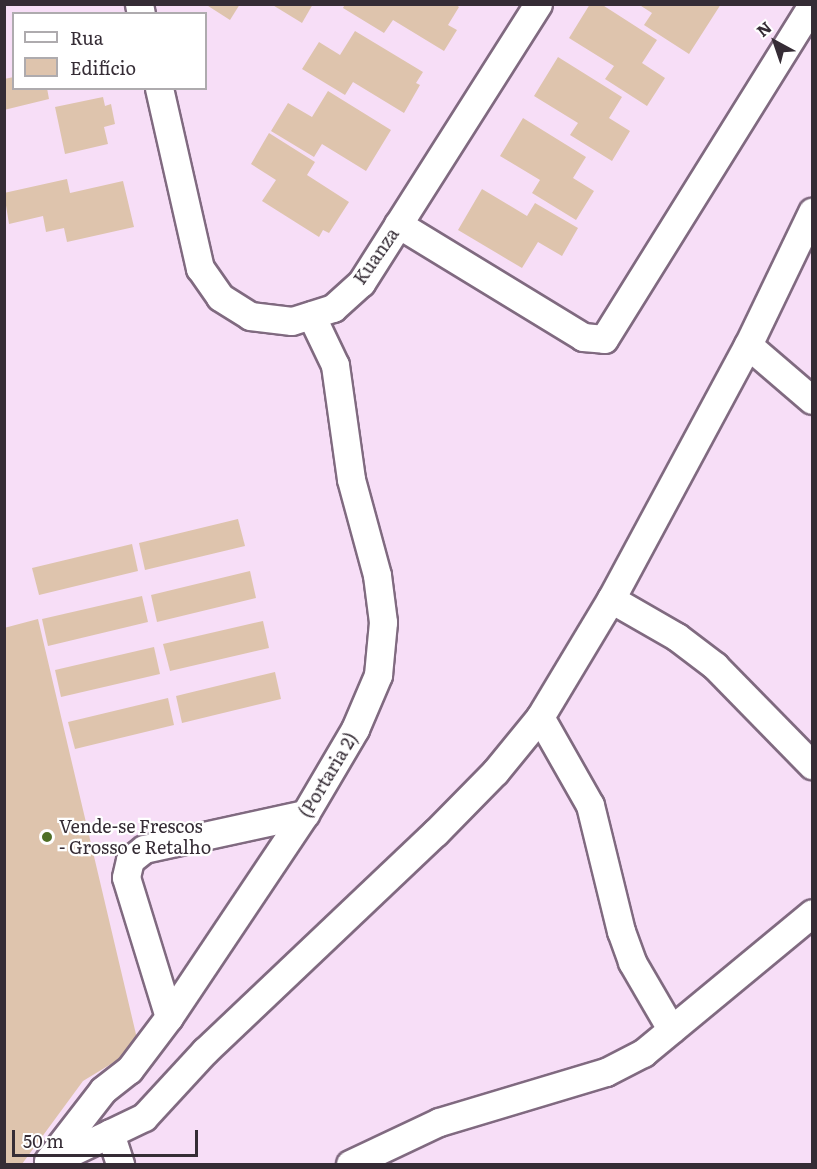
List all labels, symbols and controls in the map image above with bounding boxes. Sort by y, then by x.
legend [12,12,207,90]
north arrow [745,12,805,72]
text: N [751,15,776,42]
text: Rua [70,24,103,51]
text: Edifício [70,54,136,81]
street label: Kuanza [349,224,403,288]
street label: (Portaria 2) [294,729,362,821]
place label: Vende-se Frescos - Grosso e Retalho [59,816,211,858]
marker: Vende-se Frescos - Grosso e Retalho [40,830,54,844]
scale bar [15,1118,201,1156]
text: 50 m [23,1127,64,1154]

